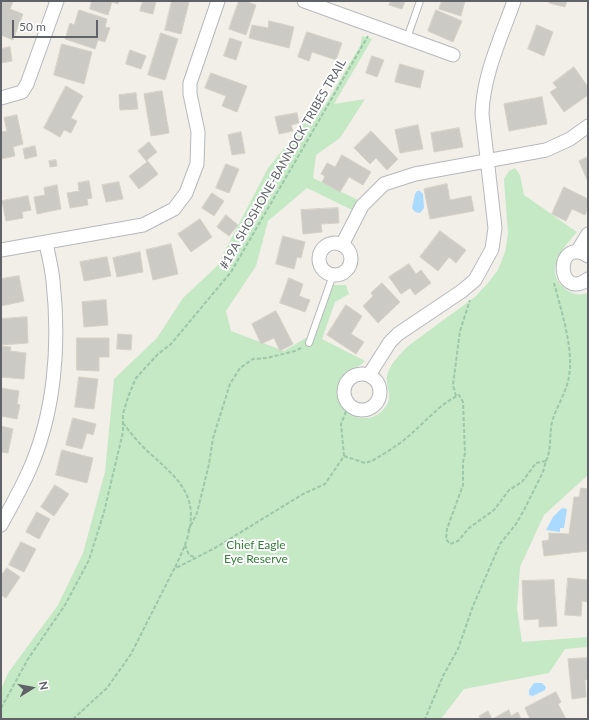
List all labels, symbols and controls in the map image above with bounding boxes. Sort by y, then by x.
scale bar [14,12,100,38]
text: 50 m [19,19,46,34]
street label: #19A SHOSHONE-BANNOCK TRIBES TRAIL [217,56,349,272]
park label: Chief Eagle Eye Reserve [224,538,288,566]
north arrow [12,668,52,708]
text: N [37,680,51,691]

